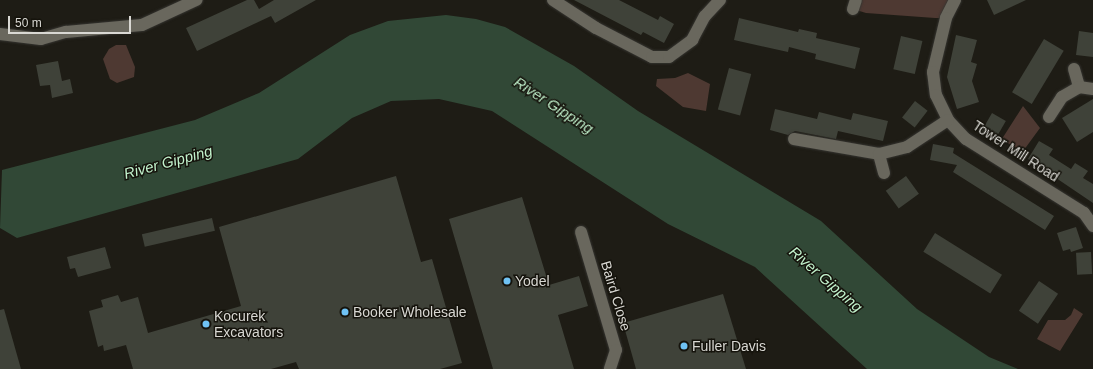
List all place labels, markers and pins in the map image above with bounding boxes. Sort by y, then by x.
place label: Yodel [515,273,550,289]
marker: Yodel [502,276,512,286]
place label: Booker Wholesale [353,304,467,320]
marker: Booker Wholesale [340,307,350,317]
place label: Kocurek Excavators [214,308,283,340]
marker: Kocurek Excavators [201,319,211,329]
place label: Fuller Davis [692,338,766,354]
marker: Fuller Davis [679,341,689,351]

